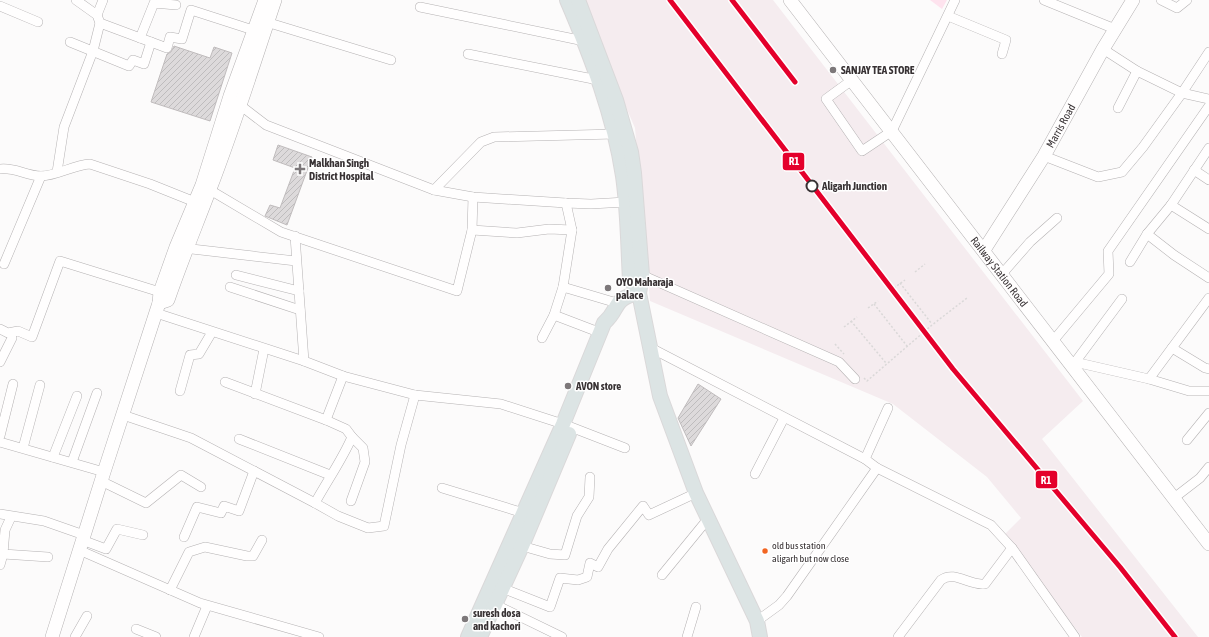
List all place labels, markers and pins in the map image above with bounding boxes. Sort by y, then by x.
place label: SANJAY TEA STORE [841,64,915,76]
marker: SANJAY TEA STORE [828,65,838,75]
place label: Malkhan Singh District Hospital [309,157,375,182]
marker: Malkhan Singh District Hospital [294,163,306,175]
marker: Aligarh Junction [805,179,819,193]
place label: Aligarh Junction [821,180,887,192]
place label: OYO Maharaja palace [616,276,673,301]
marker: OYO Maharaja palace [603,283,613,293]
place label: AVON store [575,380,621,392]
marker: AVON store [563,381,573,391]
place label: old bus station aligarh but now close [772,540,850,564]
marker: old bus station aligarh but now close [760,546,770,556]
place label: suresh dosa and kachori [473,607,521,632]
marker: suresh dosa and kachori [460,614,470,624]

